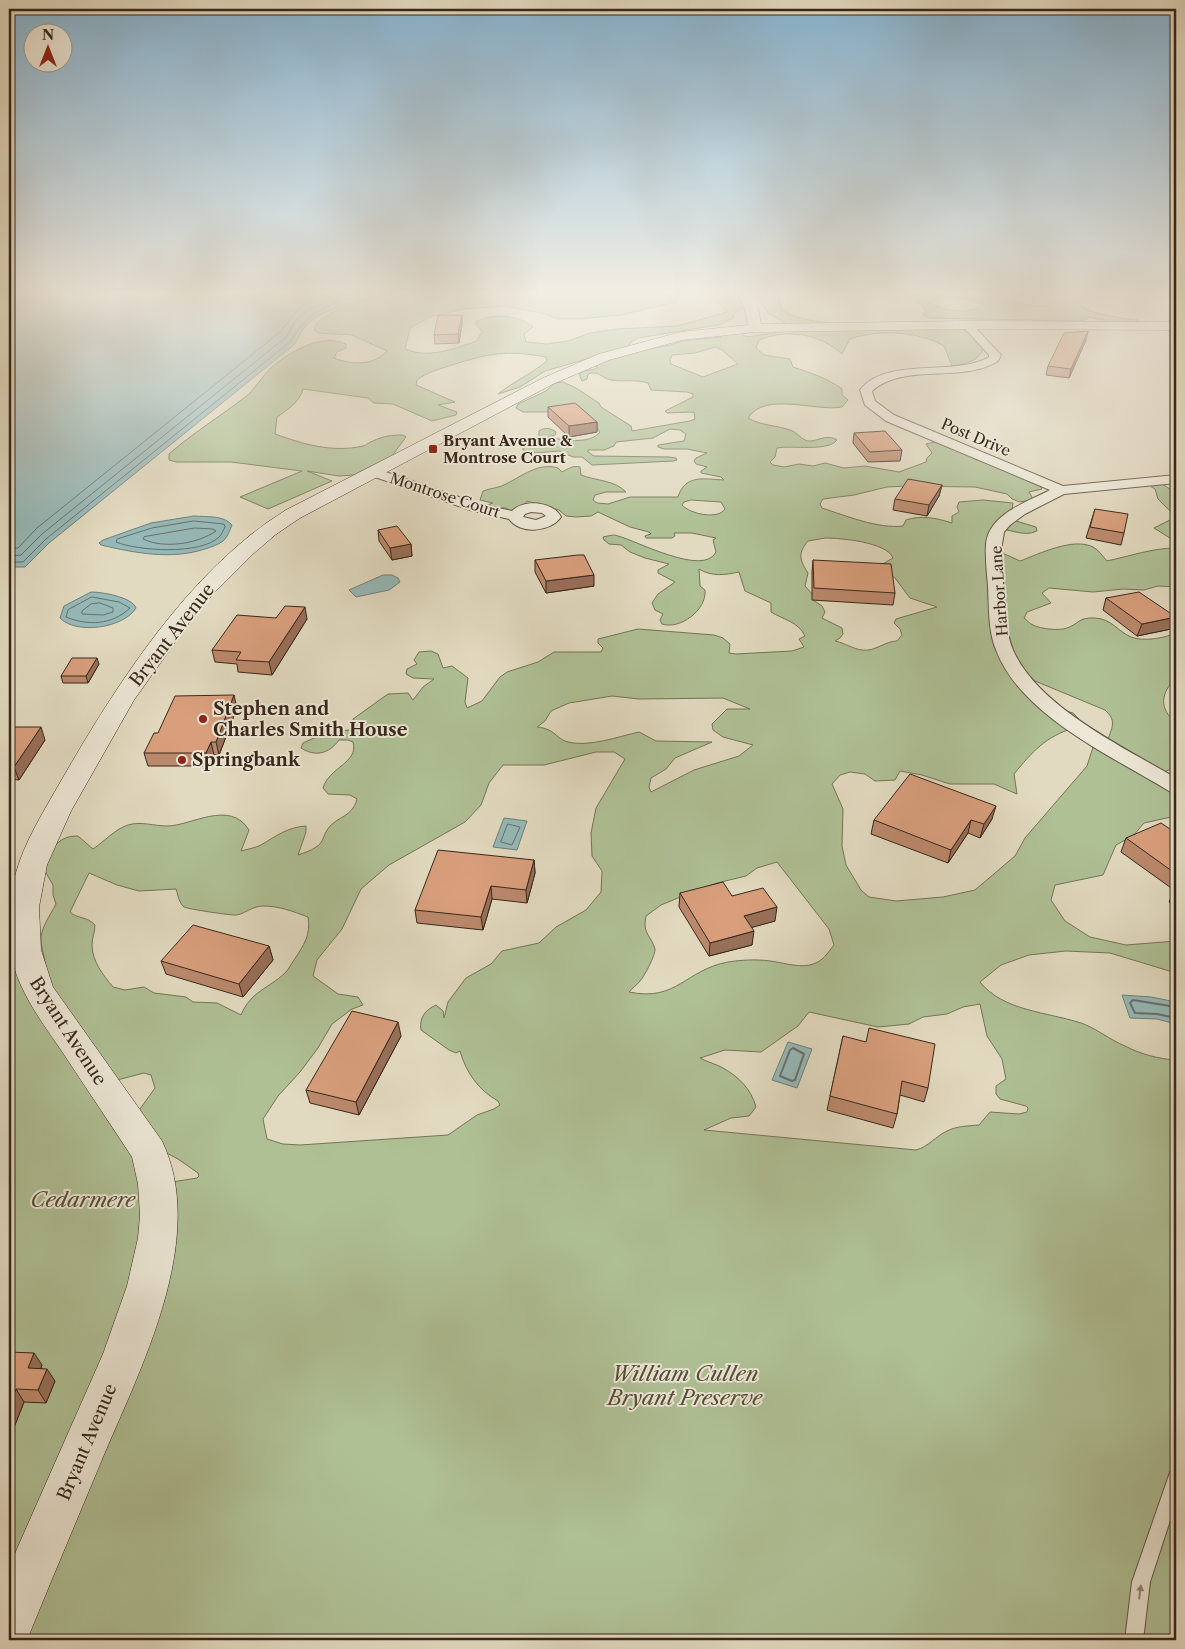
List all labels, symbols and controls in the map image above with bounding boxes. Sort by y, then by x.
north arrow [22,22,72,72]
text: N [42,26,54,44]
street label: Post Drive [938,414,1014,460]
place label: Bryant Avenue & Montrose Court [443,431,573,467]
marker: Bryant Avenue & Montrose Court [427,443,439,455]
street label: Montrose Court [388,468,503,522]
street label: Harbor Lane [986,545,1012,637]
street label: Bryant Avenue [125,579,219,691]
place label: Stephen and Charles Smith House [213,698,408,741]
marker: Stephen and Charles Smith House [197,713,209,725]
place label: Springbank [192,749,301,771]
marker: Springbank [176,754,188,766]
street label: Bryant Avenue [25,973,111,1089]
park label: Cedarmere [31,1187,136,1212]
park label: William Cullen Bryant Preserve [606,1361,763,1410]
street label: Bryant Avenue [52,1380,122,1504]
one-way arrow [1136,1584,1144,1600]

